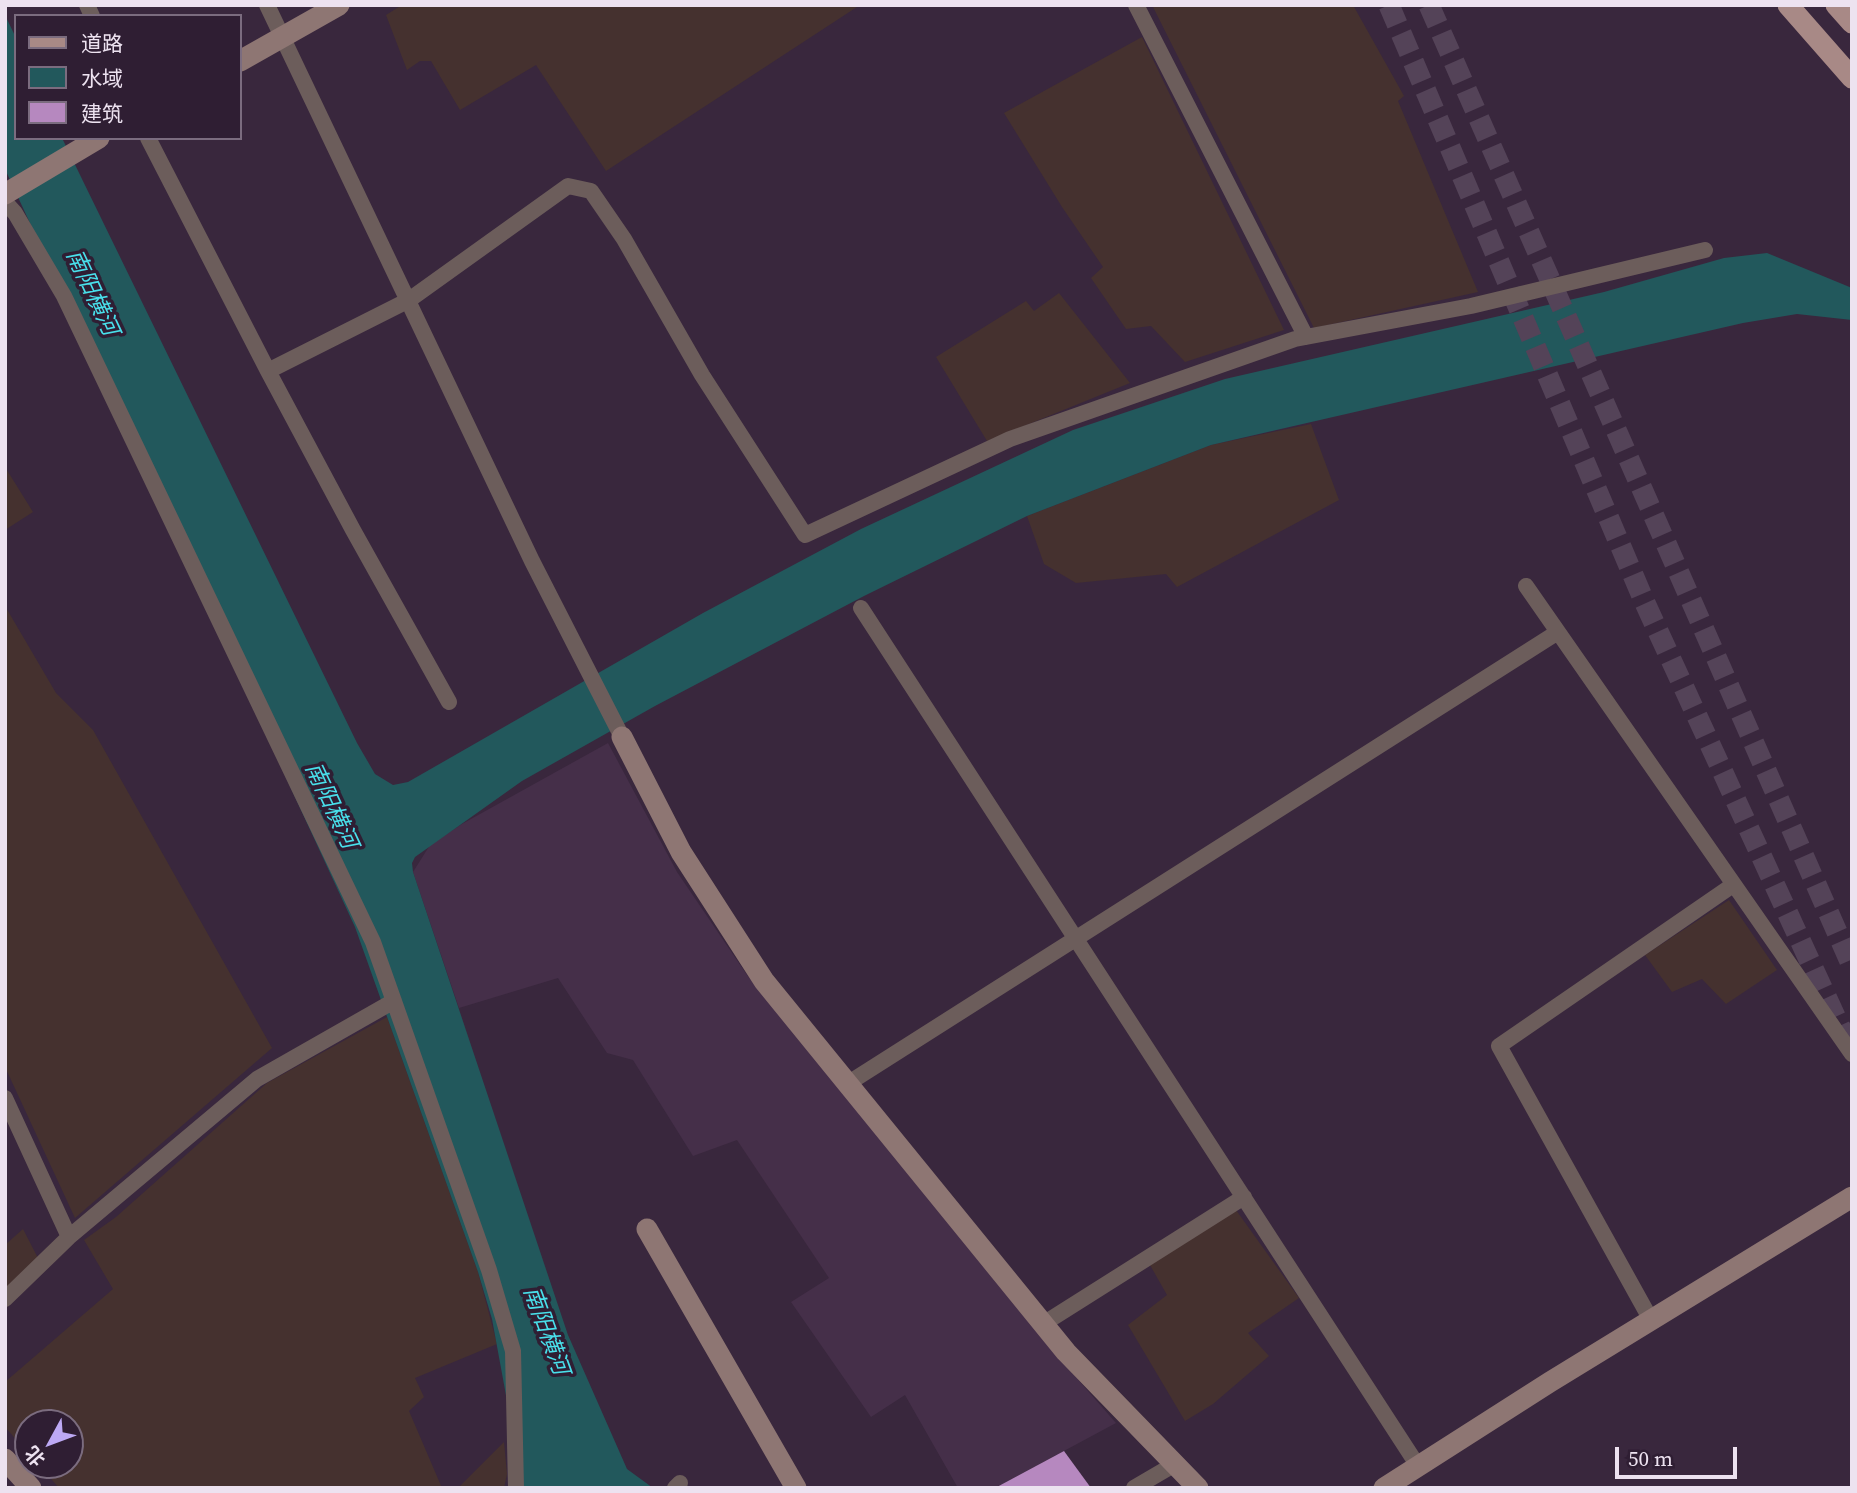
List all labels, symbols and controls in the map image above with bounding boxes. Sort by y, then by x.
legend [14,14,242,140]
text: 道路 [81,29,123,58]
text: 水域 [81,64,123,93]
text: 建筑 [81,99,123,128]
water label: 南阳横河 [59,245,123,341]
water label: 南阳横河 [298,758,362,854]
water label: 南阳横河 [516,1283,574,1379]
north arrow [14,1409,84,1479]
scale bar [1619,1434,1742,1478]
text: 北 [19,1441,51,1472]
text: 50 m [1628,1444,1673,1473]

